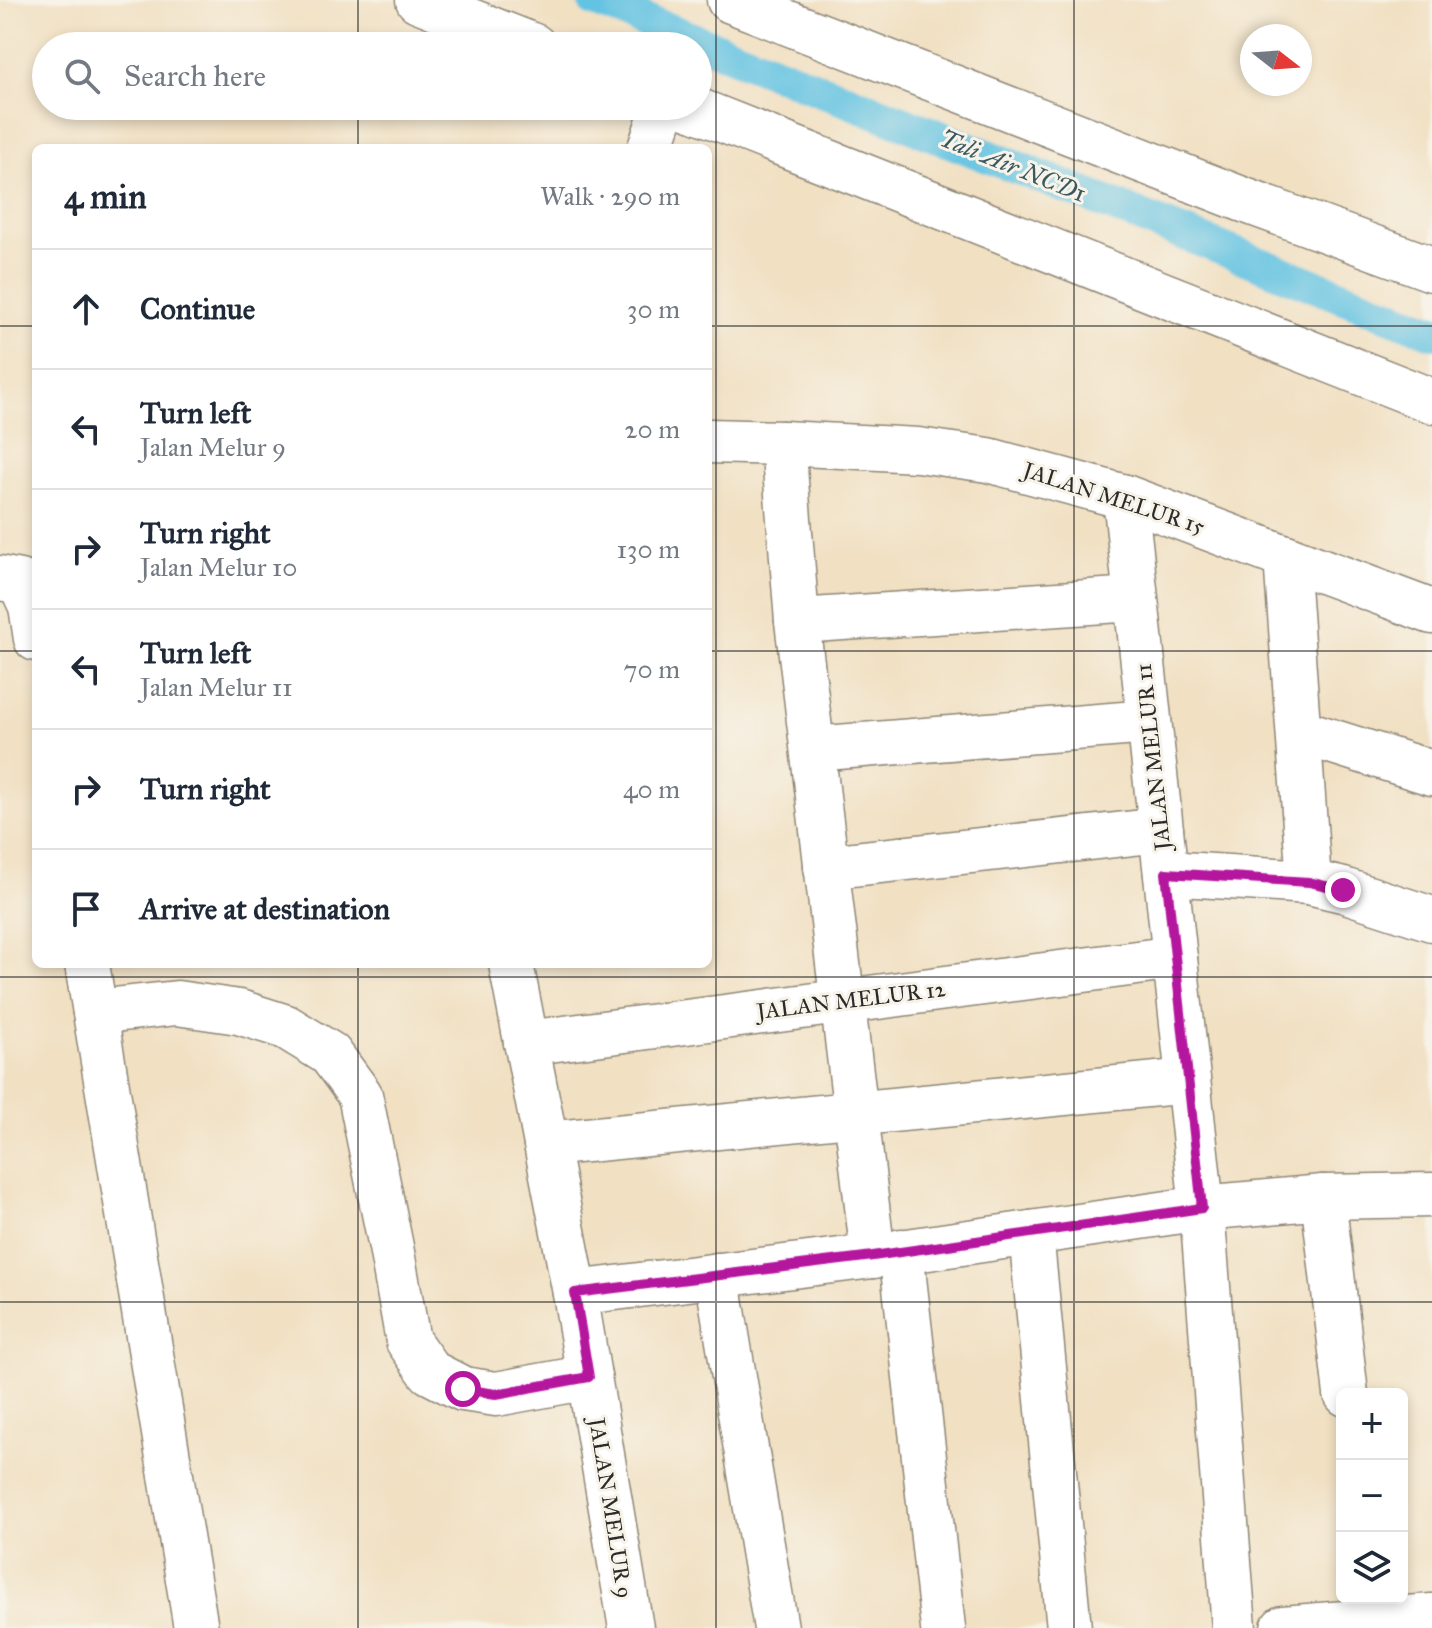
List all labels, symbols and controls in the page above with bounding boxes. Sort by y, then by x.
north arrow [1240,24,1312,96]
search box [32,32,712,120]
icon: search [60,54,104,98]
text: Search here [124,58,266,94]
water label: Tali Air NCD1 [936,123,1090,209]
text: 4 min [64,176,147,217]
text: Walk · 290 m [540,180,680,212]
icon: ahead [64,287,108,331]
text: Continue [140,291,255,327]
text: 30 m [627,293,680,325]
text: Turn left [140,395,251,431]
icon: left [64,407,108,451]
text: 20 m [625,413,680,445]
text: Jalan Melur 9 [140,431,286,463]
street label: JALAN MELUR 15 [1018,455,1208,540]
text: Turn right [140,515,271,551]
icon: right [64,527,108,571]
text: 130 m [617,533,680,565]
text: Jalan Melur 10 [140,551,297,583]
text: Turn left [140,635,251,671]
icon: left [64,647,108,691]
text: 70 m [624,653,680,685]
street label: JALAN MELUR 11 [1130,662,1176,854]
text: Jalan Melur 11 [140,671,293,703]
icon: right [64,767,108,811]
text: Turn right [140,771,271,807]
text: 40 m [623,773,680,805]
route end [1325,872,1361,908]
icon: arrive [64,887,108,931]
text: Arrive at destination [140,891,390,927]
street label: JALAN MELUR 12 [753,975,947,1025]
route start [445,1371,481,1407]
map controls [1336,1388,1408,1604]
button: + [1336,1388,1408,1460]
street label: JALAN MELUR 9 [583,1414,639,1600]
button: − [1336,1460,1408,1532]
button: layers [1336,1532,1408,1604]

